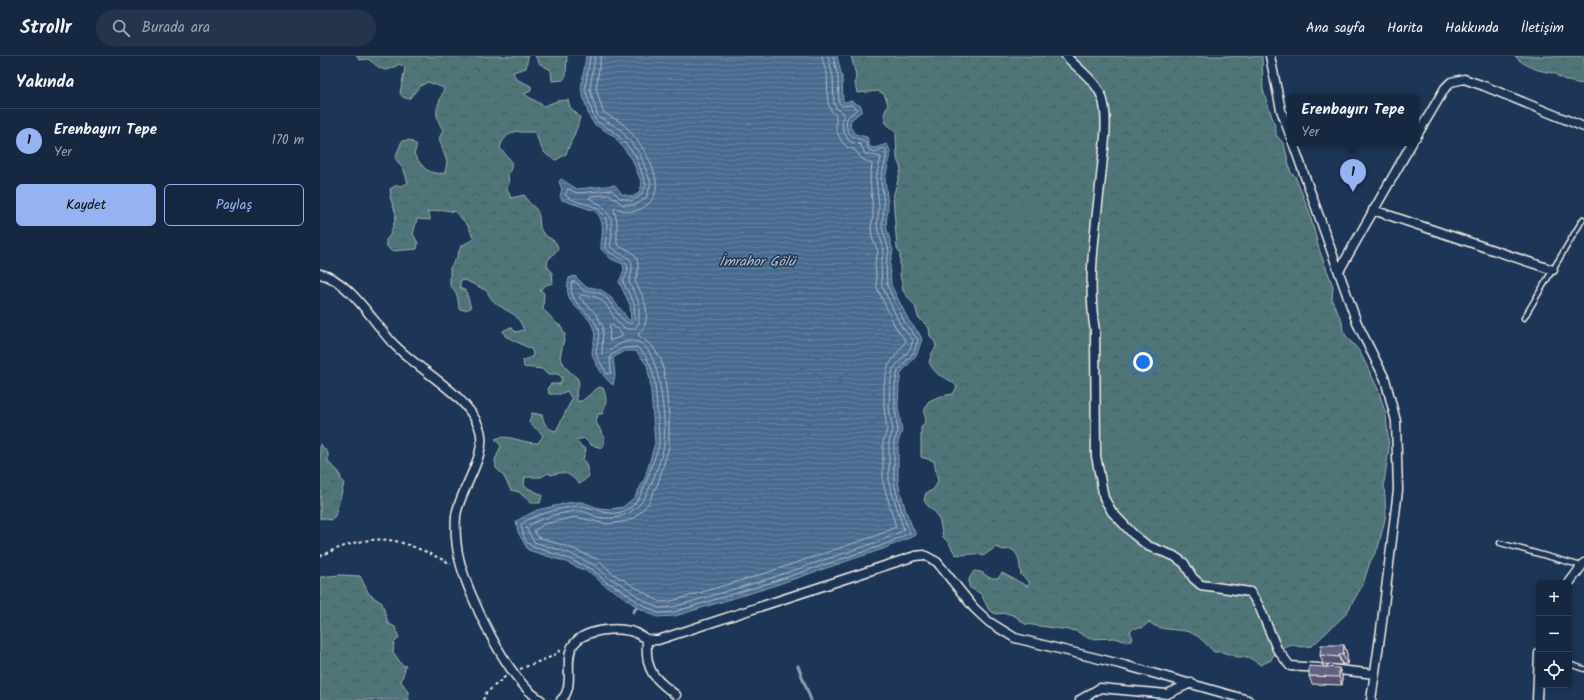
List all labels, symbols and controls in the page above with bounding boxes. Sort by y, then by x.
search box [96,10,376,46]
text: Strollr [20,13,72,43]
text: Burada ara [142,16,210,40]
icon: search [110,17,132,39]
text: Ana sayfa [1306,17,1365,39]
text: Harita [1387,17,1423,39]
text: Hakkında [1445,17,1499,39]
text: İletişim [1521,17,1564,39]
text: Yakında [16,69,74,96]
popup [1287,94,1419,146]
text: Erenbayırı Tepe [1301,98,1405,122]
text: Erenbayırı Tepe [54,118,157,142]
text: Yer [1301,122,1319,143]
text: 1 [27,130,31,151]
text: 170 m [272,130,304,151]
text: Yer [54,142,72,163]
pin: 1 [1340,159,1366,192]
button: Kaydet [16,184,156,226]
button: Paylaş [164,184,304,226]
water label: İmrahor Gölü [719,251,797,273]
your location [1133,352,1153,372]
map controls [1536,580,1572,688]
button: + [1536,580,1572,616]
button: − [1536,616,1572,652]
button: locate [1536,652,1572,688]

